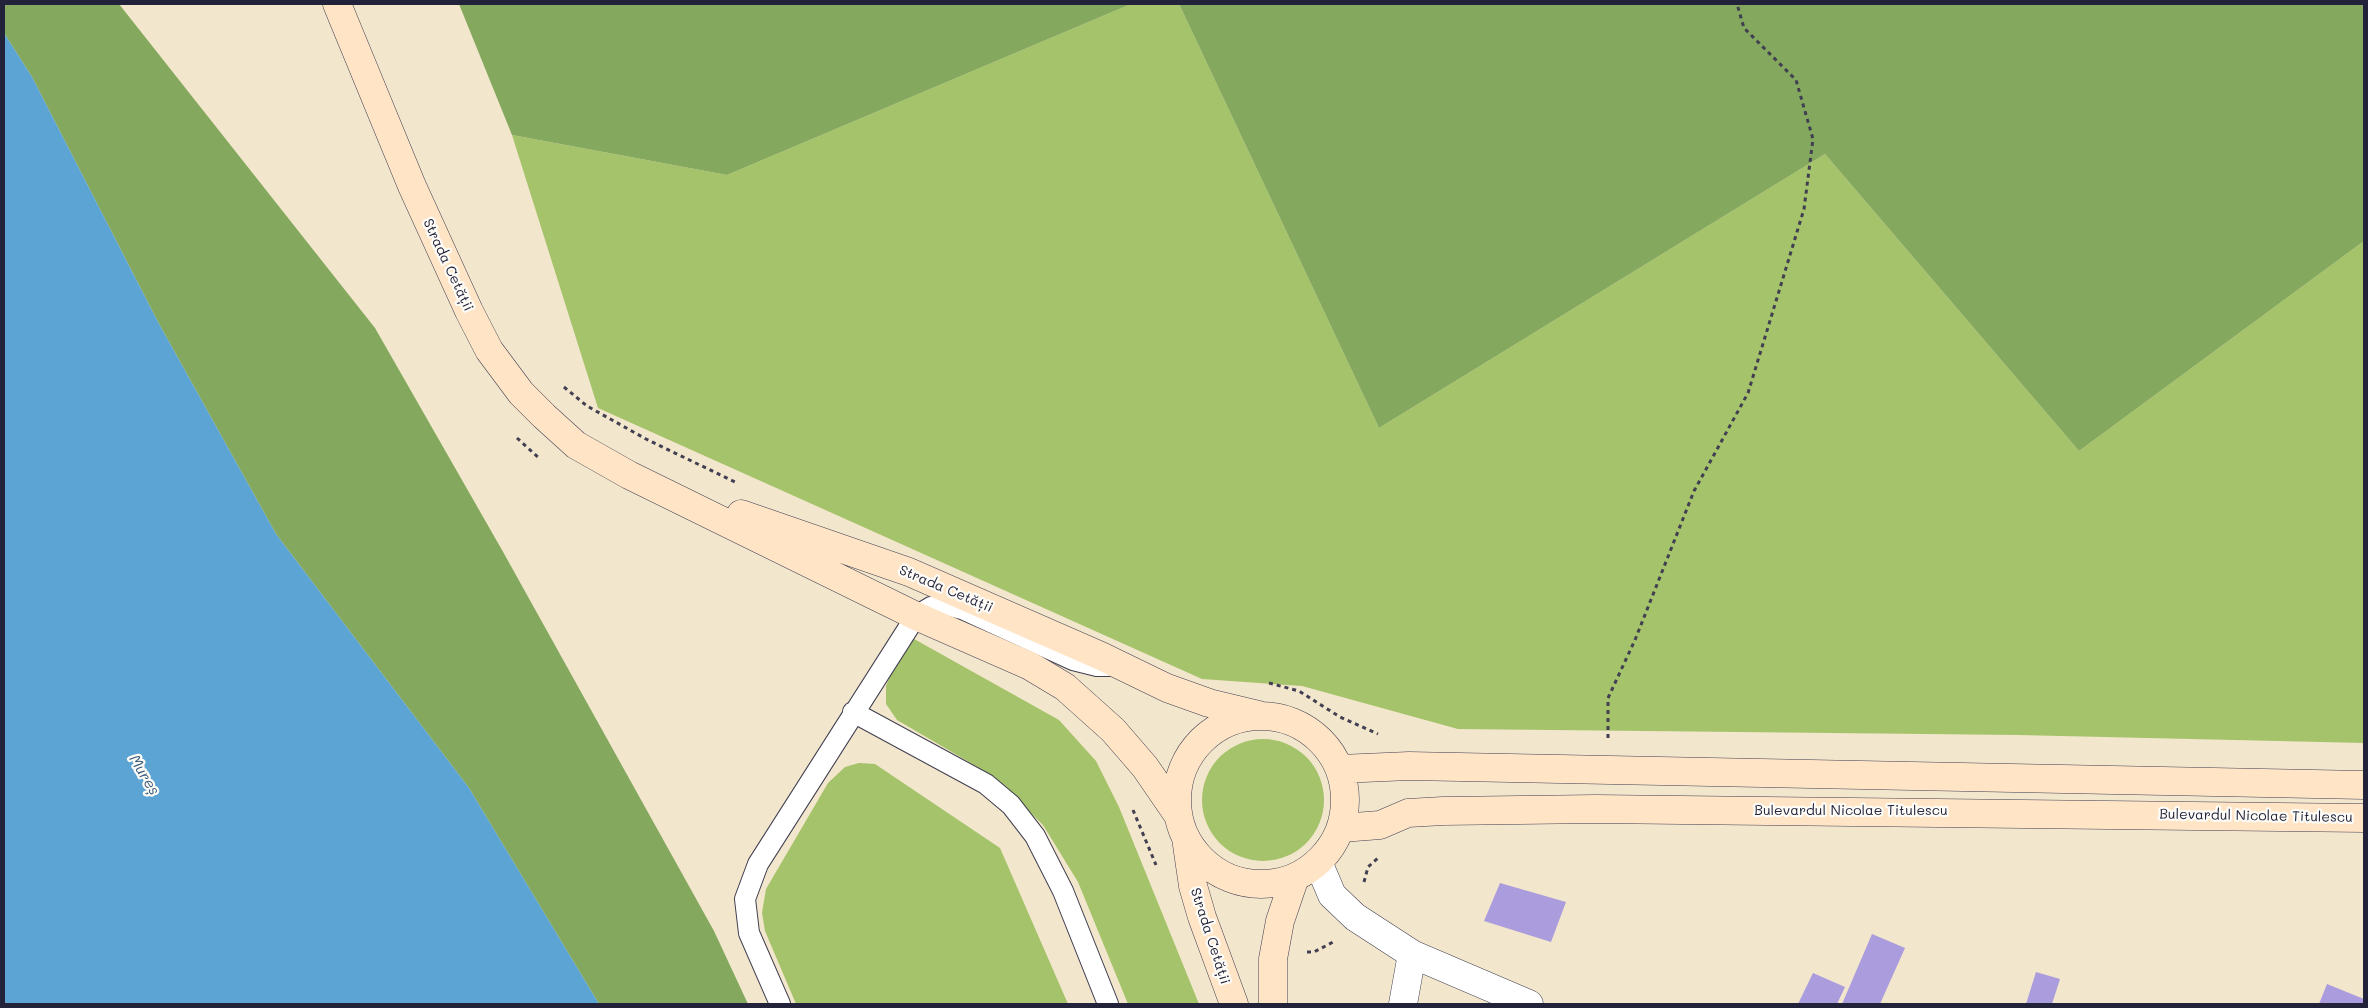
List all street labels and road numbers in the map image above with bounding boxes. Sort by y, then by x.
street label: Strada Cetății [419,216,477,314]
street label: Strada Cetății [897,562,995,616]
street label: Bulevardul Nicolae Titulescu [1754,803,1948,819]
street label: Bulevardul Nicolae Titulescu [2159,806,2353,826]
street label: Strada Cetății [1187,886,1233,986]

